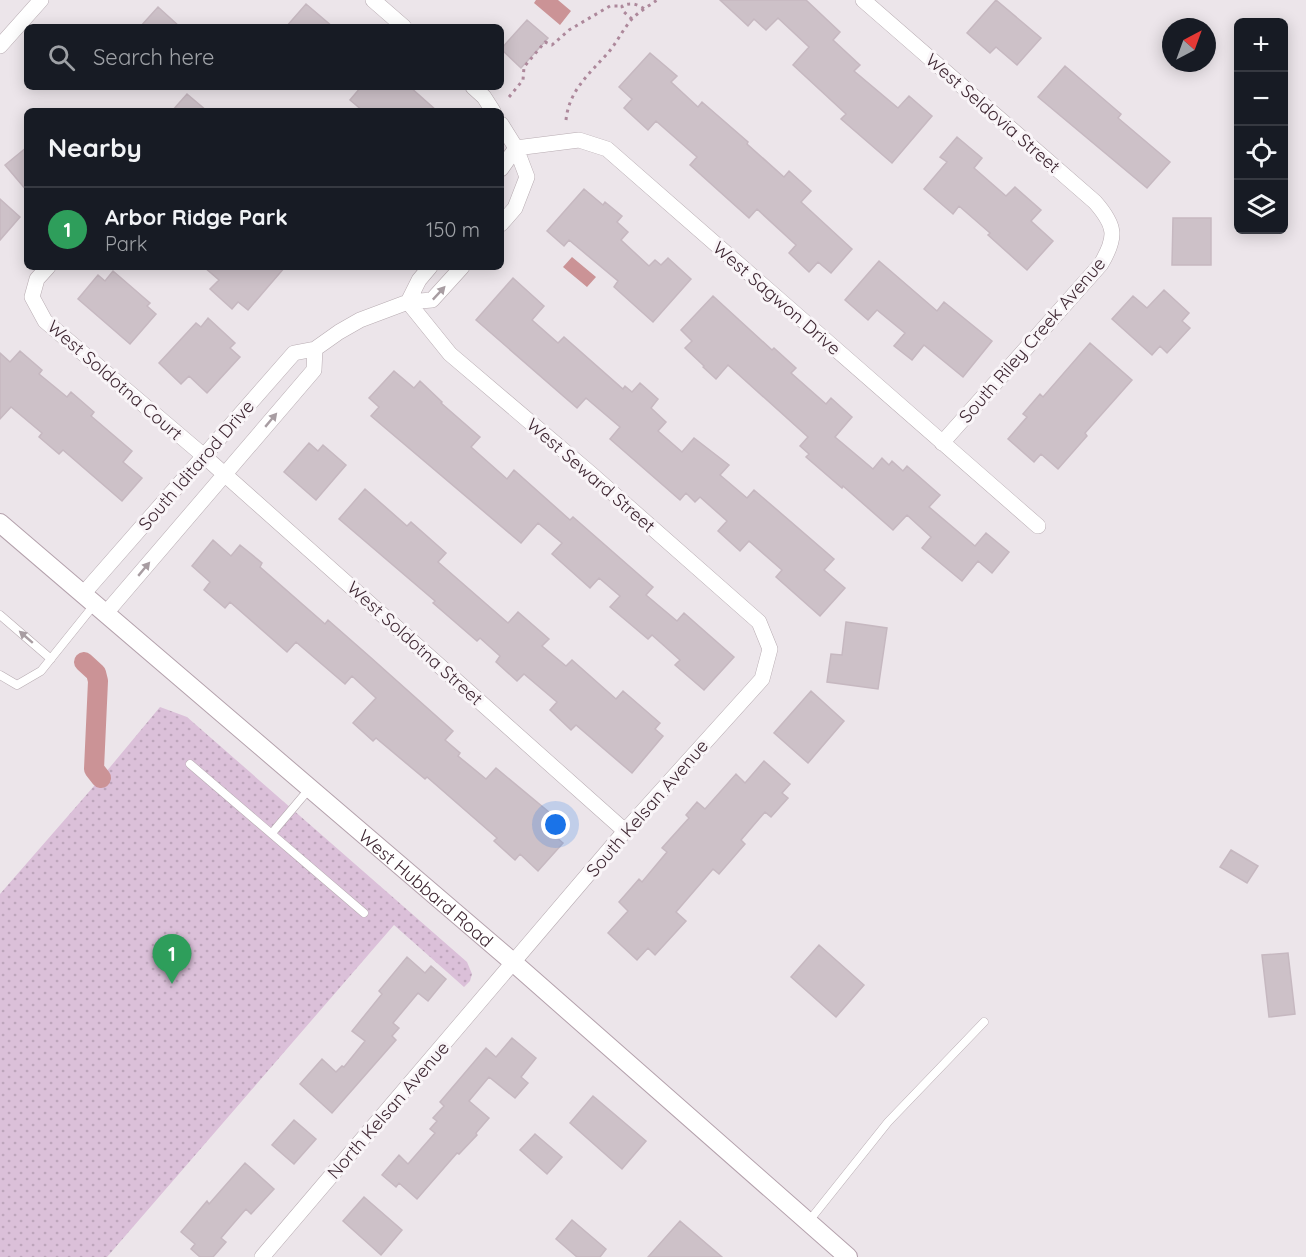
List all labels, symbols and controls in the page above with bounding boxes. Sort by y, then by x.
north arrow [1162,18,1216,72]
map controls [1234,18,1288,234]
button: + [1234,18,1288,72]
search box [24,24,504,90]
icon: search [45,41,78,74]
text: Search here [93,43,214,71]
street label: West Seldovia Street [921,48,1065,178]
button: − [1234,72,1288,126]
button: locate [1234,126,1288,180]
text: Nearby [48,131,142,164]
button: layers [1234,180,1288,234]
text: Arbor Ridge Park [105,203,288,231]
text: 1 [64,217,71,242]
text: 150 m [426,217,480,242]
text: Park [105,231,147,256]
street label: West Sagwon Drive [708,236,846,360]
street label: South Riley Creek Avenue [954,252,1110,428]
one-way arrow [432,285,446,300]
street label: West Soldotna Court [43,315,187,445]
street label: South Iditarod Drive [133,395,259,535]
one-way arrow [264,413,277,428]
street label: West Seward Street [522,413,660,537]
one-way arrow [137,562,150,577]
street label: West Soldotna Street [342,576,488,710]
one-way arrow [19,631,34,644]
street label: South Kelsan Avenue [581,734,713,882]
your location [541,810,570,839]
street label: West Hubbard Road [354,824,498,952]
pin: 1 [152,934,192,984]
street label: North Kelsan Avenue [322,1037,454,1183]

